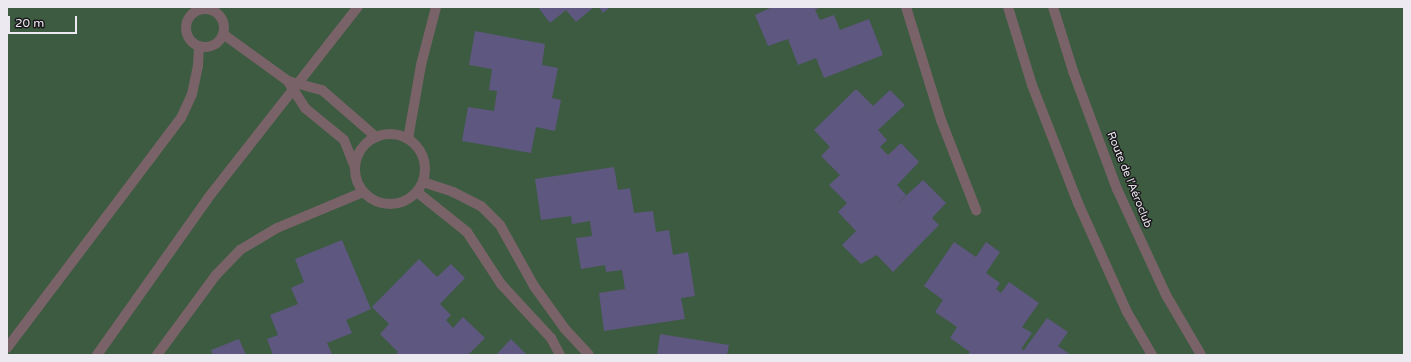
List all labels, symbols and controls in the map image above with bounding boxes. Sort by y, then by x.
scale bar [10,8,79,34]
text: 20 m [15,16,44,30]
street label: Route de l’Aéroclub [1104,130,1154,230]

